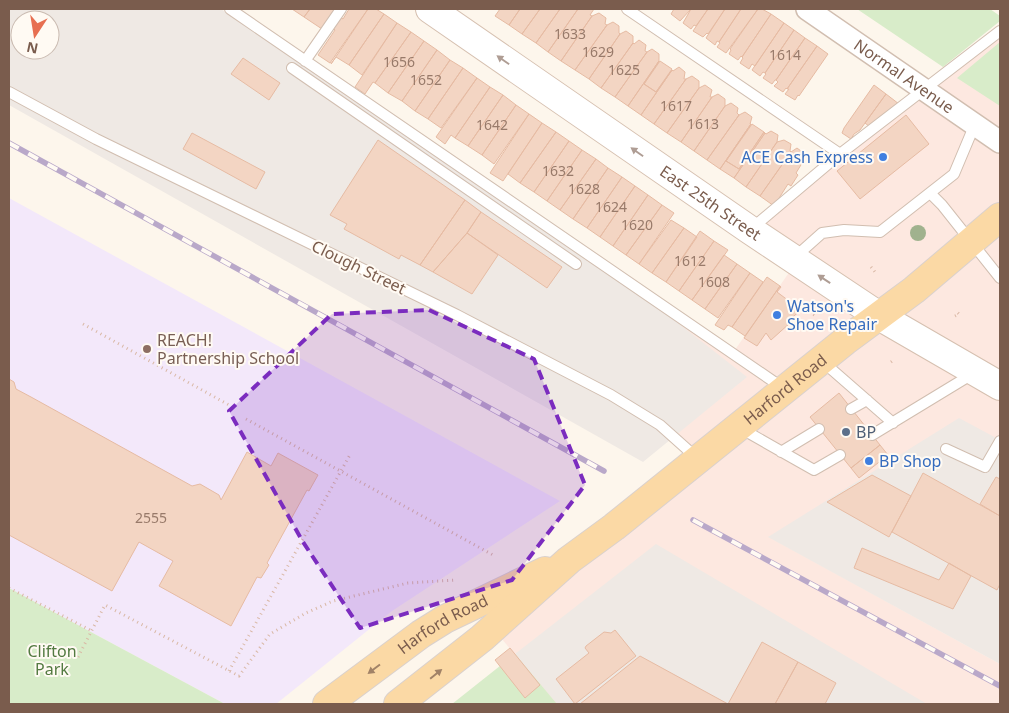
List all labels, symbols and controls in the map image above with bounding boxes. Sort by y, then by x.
north arrow [10,10,60,60]
house number: 1633 [554,24,586,43]
street label: Normal Avenue [850,34,959,118]
text: N [25,38,40,59]
house number: 1629 [582,42,614,61]
house number: 1614 [769,45,801,64]
house number: 1656 [383,52,415,71]
one-way arrow [497,55,510,65]
house number: 1625 [608,60,640,79]
house number: 1652 [410,70,442,89]
house number: 1617 [660,96,692,115]
house number: 1613 [687,114,719,133]
house number: 1642 [476,115,508,134]
place label: ACE Cash Express [741,146,873,168]
one-way arrow [630,147,644,157]
marker: ACE Cash Express [877,151,889,163]
street label: East 25th Street [656,160,766,246]
house number: 1632 [542,161,574,180]
house number: 1628 [568,179,600,198]
house number: 1624 [595,197,627,216]
house number: 1620 [621,215,653,234]
street label: Clough Street [308,235,410,299]
house number: 1612 [674,251,706,270]
house number: 1608 [698,272,730,291]
one-way arrow [817,275,831,284]
place label: Watson's Shoe Repair [787,295,877,335]
marker: Watson's Shoe Repair [771,309,783,321]
place label: REACH! Partnership School [157,329,299,369]
marker: REACH! Partnership School [141,343,153,355]
street label: Harford Road [739,349,831,430]
place label: BP [856,421,876,443]
marker: BP [840,426,852,438]
place label: BP Shop [879,450,941,472]
marker: BP Shop [863,455,875,467]
house number: 2555 [135,508,167,527]
street label: Harford Road [393,589,491,659]
park label: Clifton Park [27,640,77,680]
one-way arrow [367,664,381,674]
one-way arrow [429,668,442,679]

